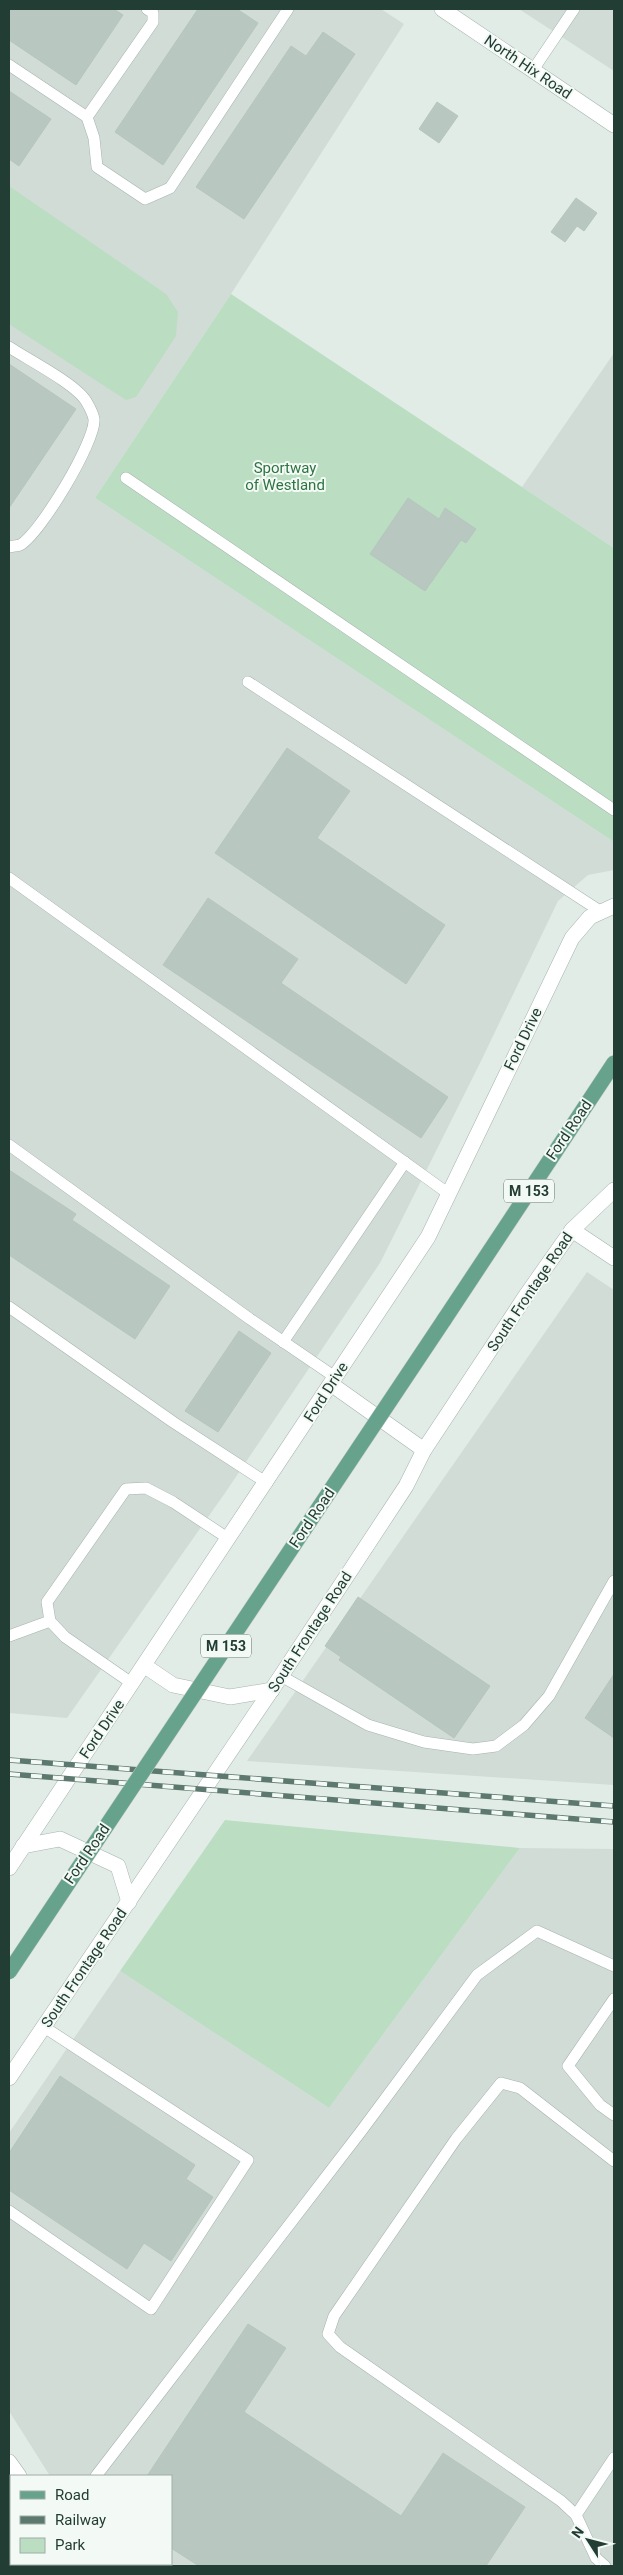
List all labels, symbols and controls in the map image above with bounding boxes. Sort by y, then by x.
street label: North Hix Road [481,31,575,103]
park label: Sportway of Westland [245,459,325,494]
street label: Ford Drive [500,1005,546,1073]
street label: Ford Road [542,1097,596,1163]
road number: M 153 [504,1180,554,1202]
street label: South Frontage Road [483,1229,577,1355]
street label: Ford Drive [300,1359,352,1425]
street label: Ford Road [285,1485,339,1551]
street label: South Frontage Road [264,1568,356,1696]
road number: M 153 [201,1634,251,1658]
street label: Ford Drive [76,1696,128,1762]
street label: Ford Road [60,1821,114,1887]
street label: South Frontage Road [37,1905,131,2031]
legend [10,2475,172,2565]
text: Road [55,2486,89,2504]
text: Railway [55,2511,106,2529]
north arrow [563,2515,613,2565]
text: N [568,2524,587,2541]
text: Park [55,2536,86,2554]

